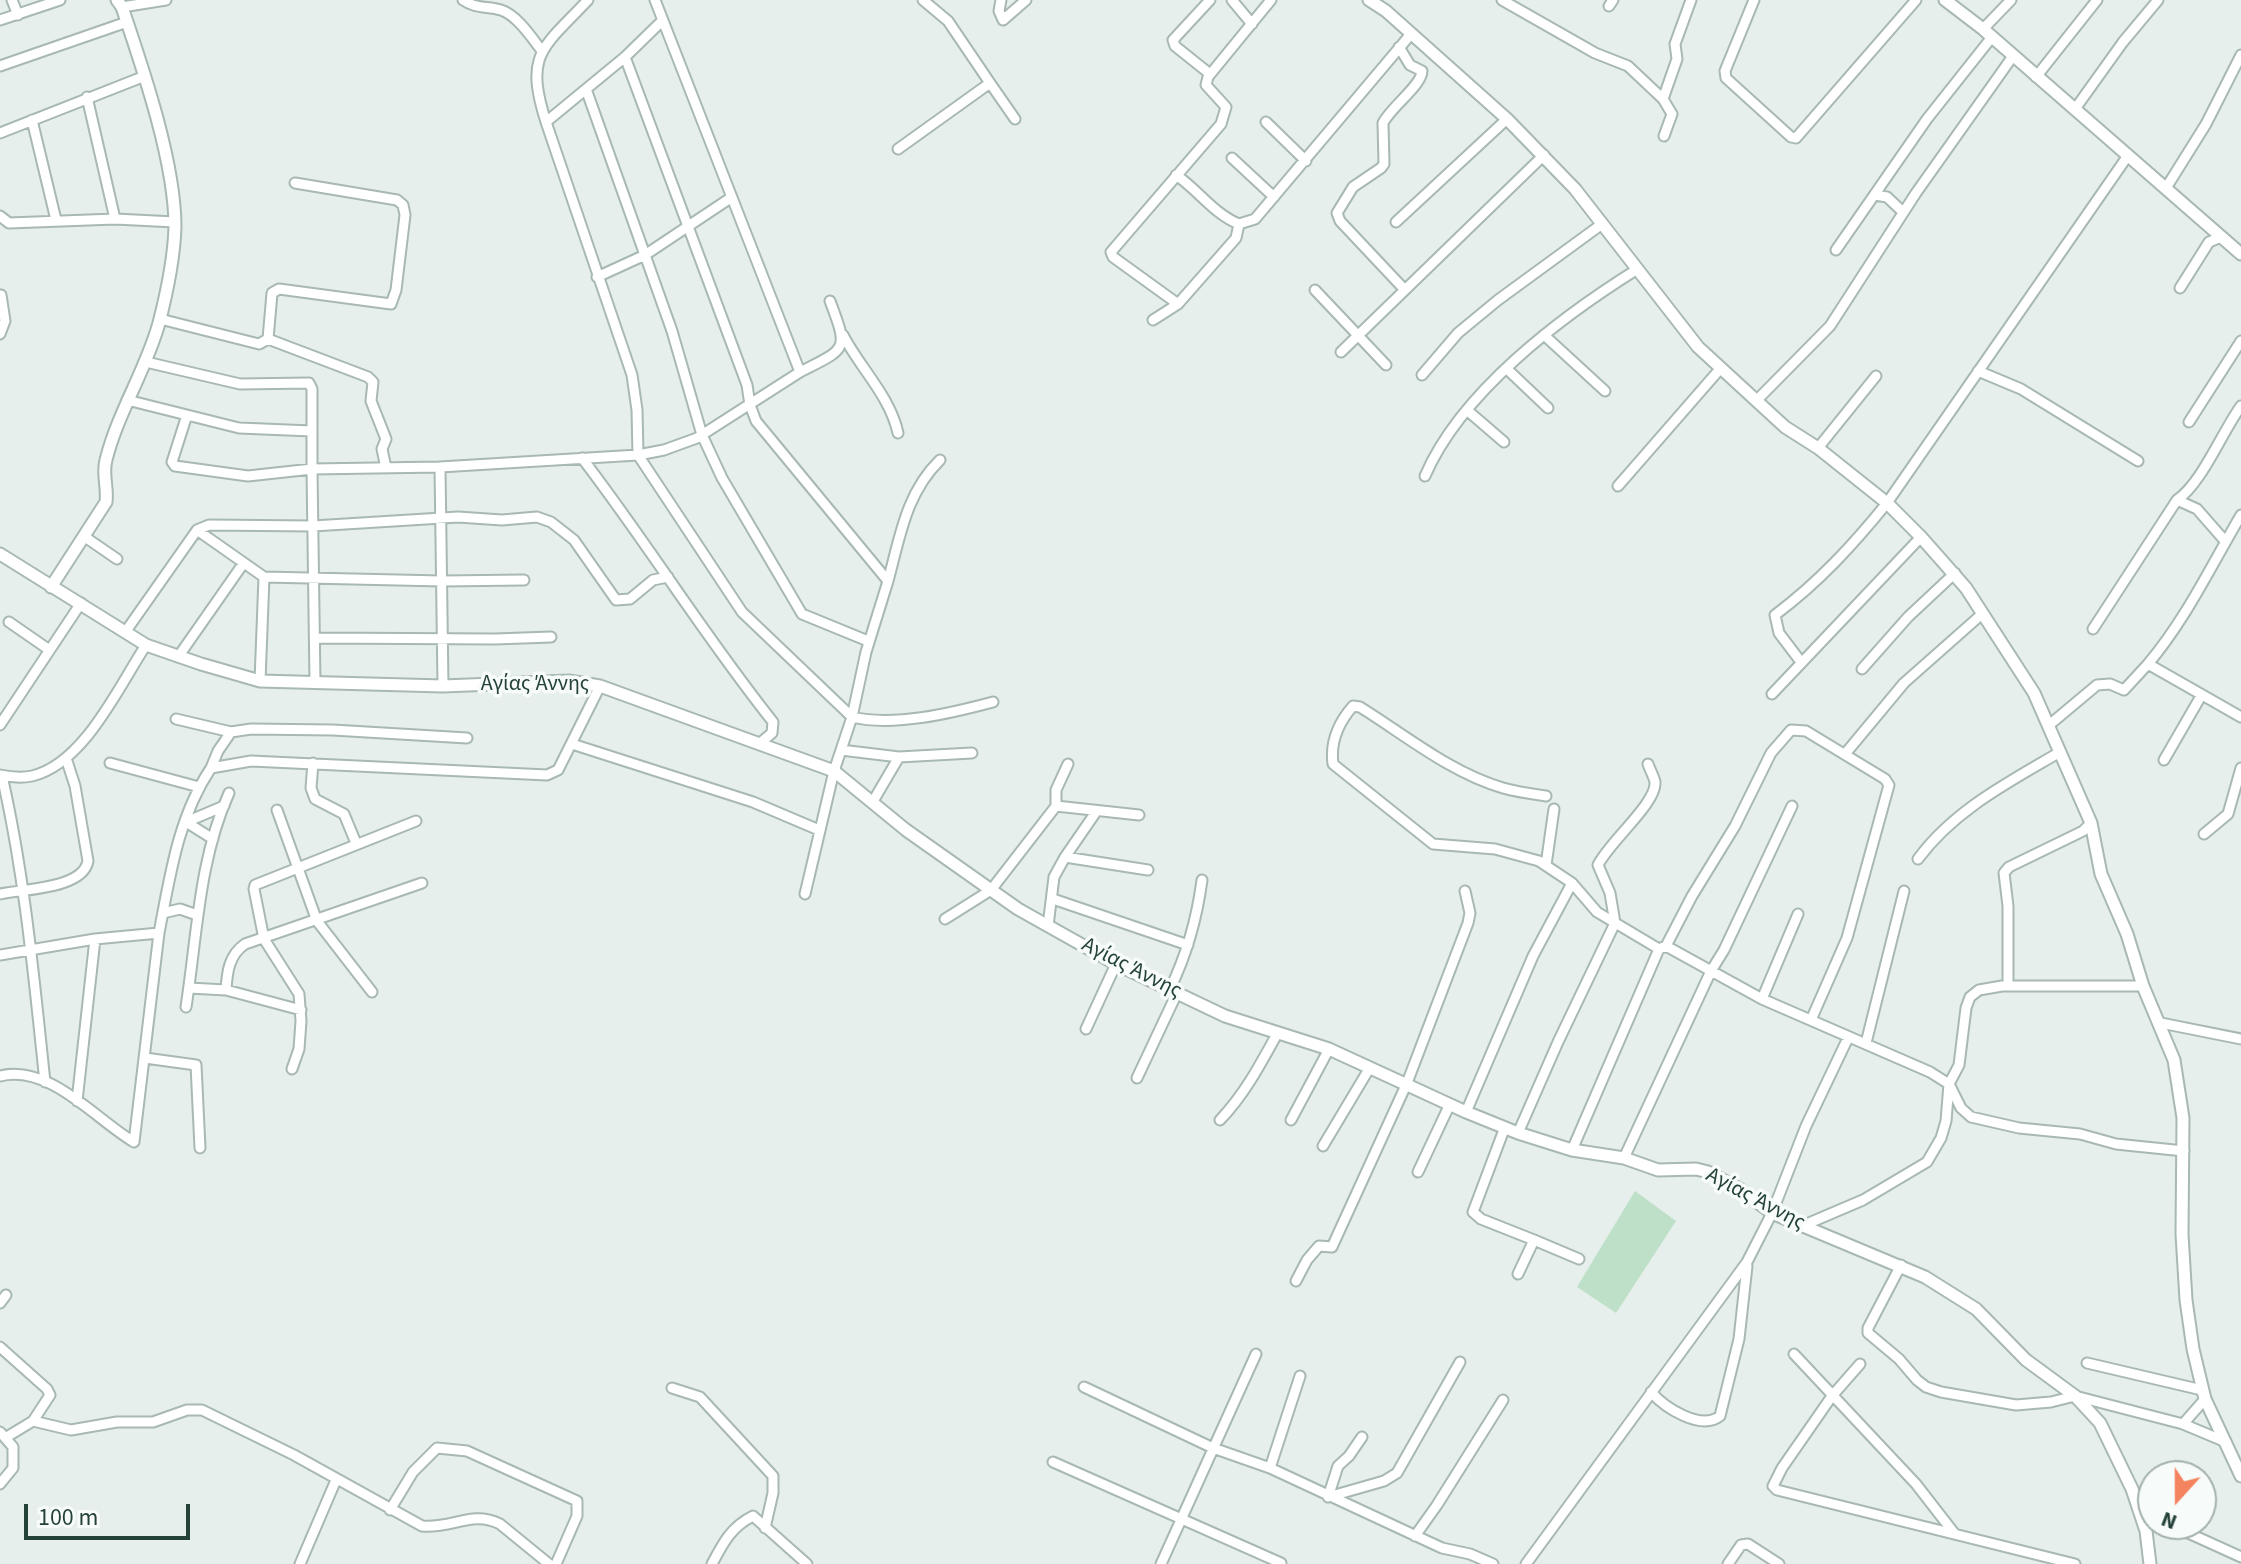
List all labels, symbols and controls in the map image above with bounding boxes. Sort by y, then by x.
street label: Αγίας Άννης [481,672,589,698]
street label: Αγίας Άννης [1077,933,1185,1005]
street label: Αγίας Άννης [1701,1163,1809,1237]
north arrow [2137,1460,2217,1540]
scale bar [28,1488,194,1538]
text: 100 m [38,1500,98,1535]
text: N [2157,1503,2182,1538]

